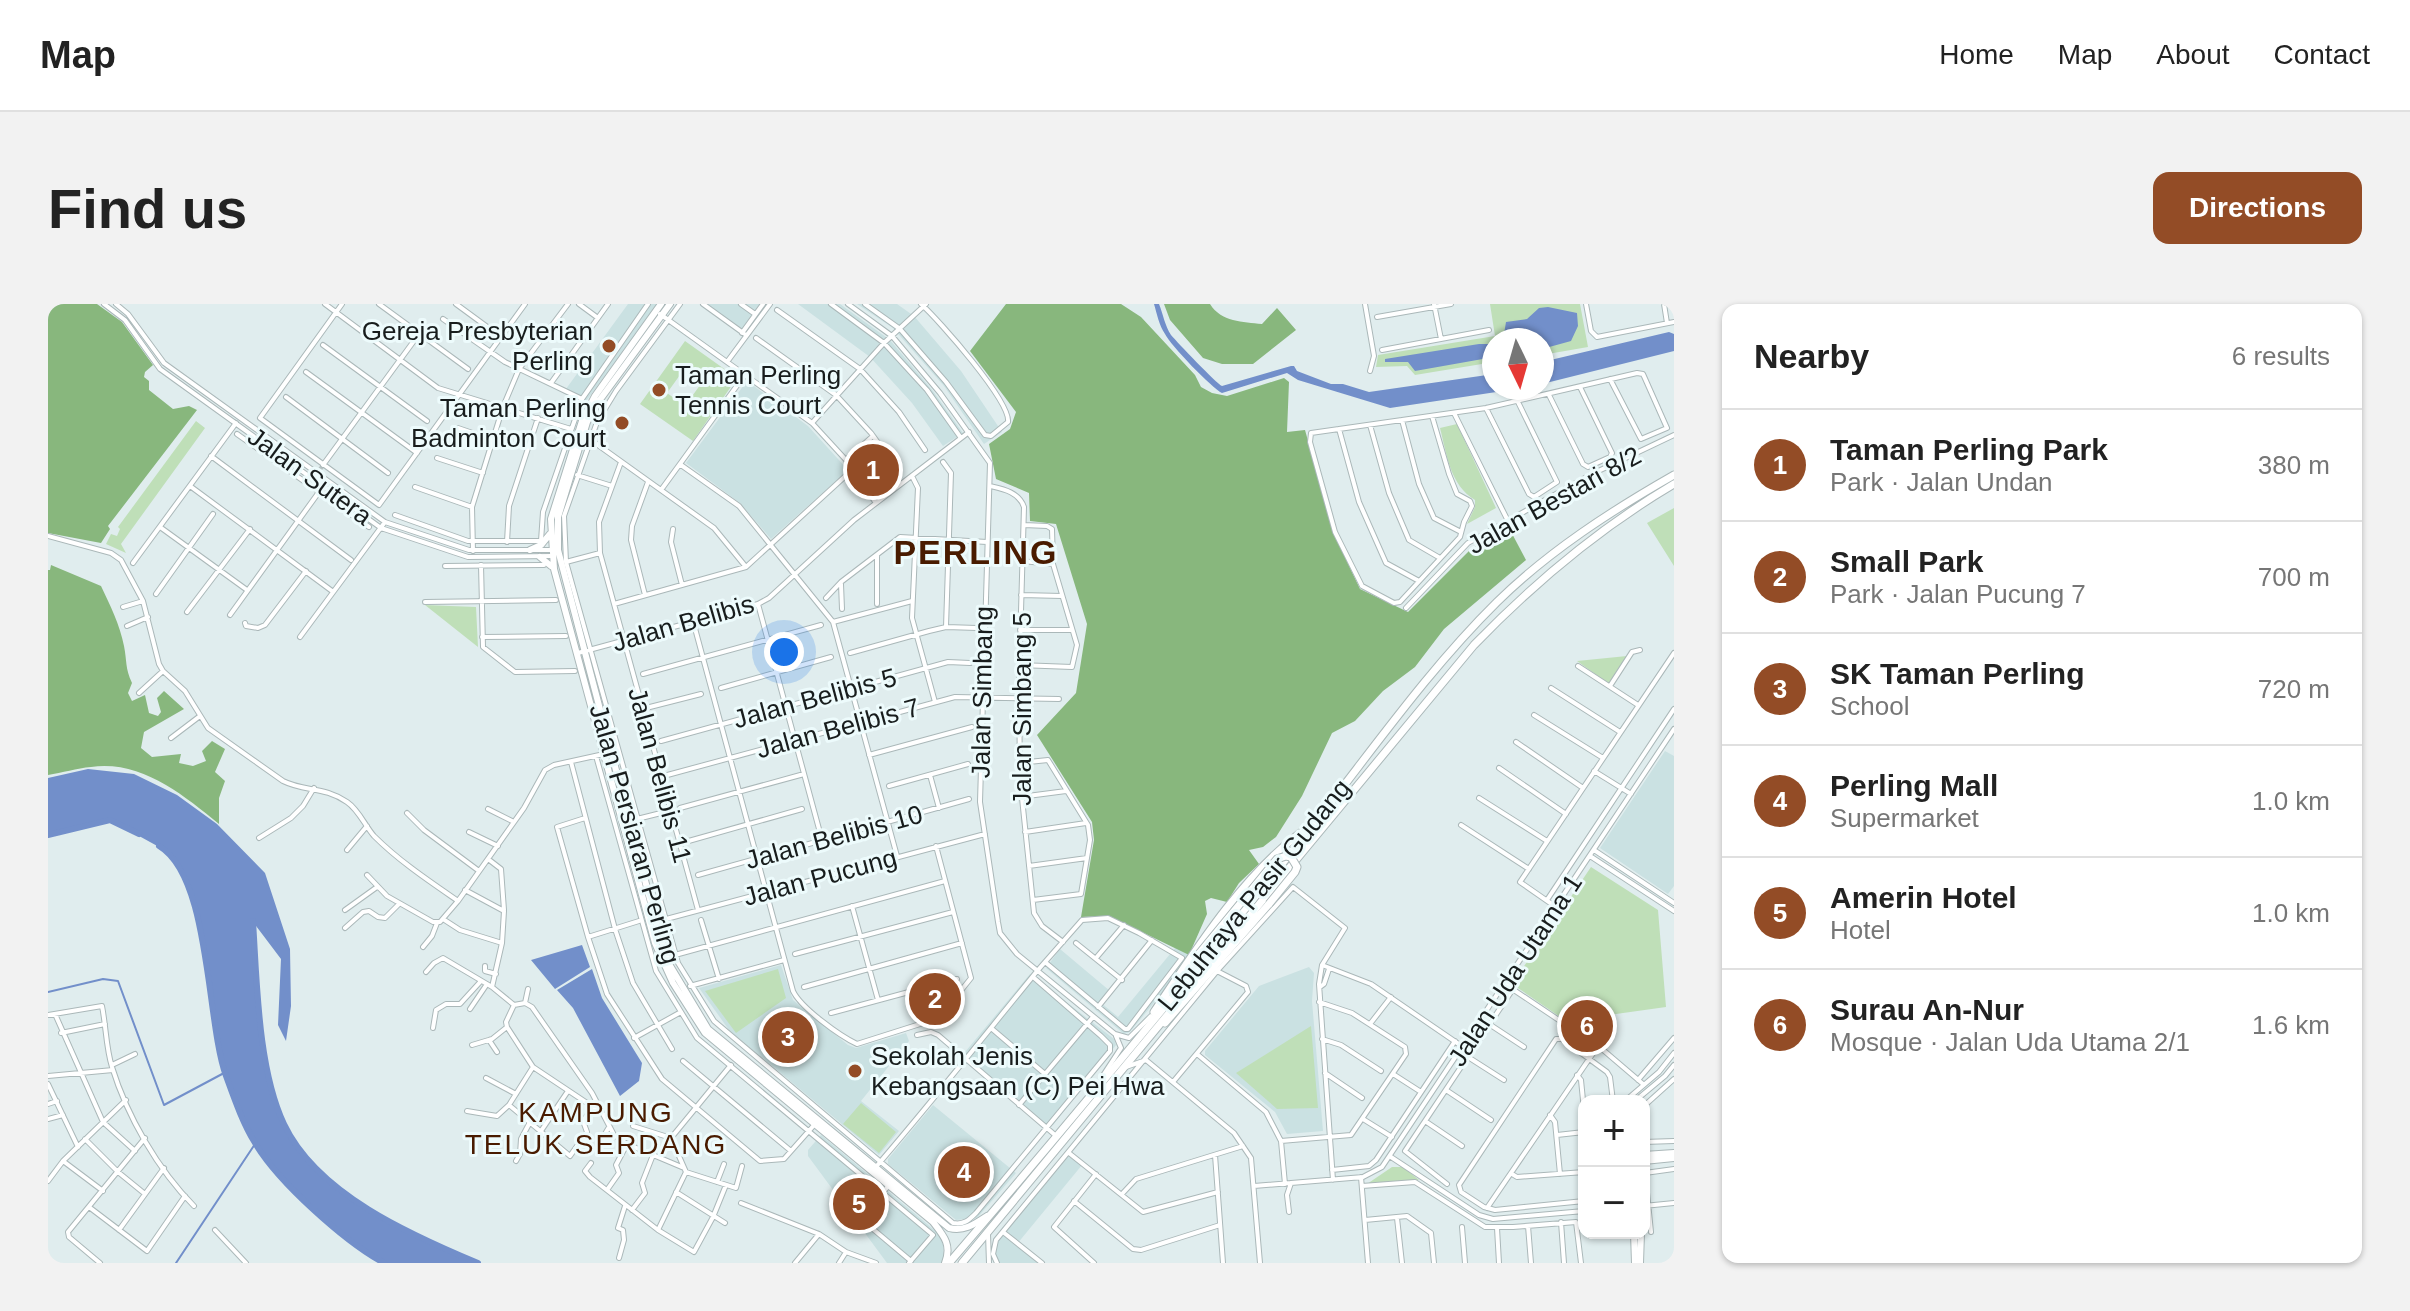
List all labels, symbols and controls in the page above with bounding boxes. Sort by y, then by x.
text: Map [40,34,116,76]
text: Home [1939,39,2014,70]
text: Map [2058,39,2112,70]
text: About [2156,39,2230,70]
text: Contact [2274,39,2370,70]
button: Directions [2153,172,2362,244]
text: Find us [48,177,247,240]
place label: Gereja Presbyterian Perling [362,316,593,376]
north arrow [1482,328,1554,400]
marker: Gereja Presbyterian Perling [600,337,618,355]
text: Nearby [1754,337,1869,375]
text: 6 results [2232,341,2330,371]
place label: Taman Perling Tennis Court [675,360,841,420]
marker: Taman Perling Tennis Court [650,381,668,399]
place label: Taman Perling Badminton Court [411,393,607,453]
marker: Taman Perling Badminton Court [613,414,631,432]
street label: Jalan Sutera [242,421,378,531]
text: Taman Perling Park [1830,433,2108,466]
pin: 1 [847,440,899,500]
street label: Jalan Bestari 8/2 [1462,440,1646,560]
text: 1 [1773,450,1787,480]
text: 380 m [2258,450,2330,480]
text: Park · Jalan Undan [1830,467,2053,497]
district label: PERLING [893,533,1059,571]
text: Small Park [1830,545,1983,578]
text: 2 [1773,562,1787,592]
text: 700 m [2258,562,2330,592]
text: Park · Jalan Pucung 7 [1830,579,2086,609]
street label: Jalan Belibis [609,588,757,658]
street label: Jalan Simbang [966,606,998,778]
street label: Jalan Simbang 5 [1007,612,1037,806]
your location [764,632,804,672]
text: SK Taman Perling [1830,657,2085,690]
street label: Jalan Belibis 5 [730,662,900,734]
text: 3 [1773,674,1787,704]
text: 720 m [2258,674,2330,704]
street label: Jalan Belibis 11 [622,684,698,866]
text: School [1830,691,1910,721]
street label: Jalan Belibis 7 [753,692,923,764]
street label: Jalan Persiaran Perling [584,701,686,967]
text: Perling Mall [1830,769,1998,802]
street label: Lebuhraya Pasir Gudang [1151,773,1357,1017]
text: 4 [1773,786,1787,816]
text: 1.0 km [2252,786,2330,816]
street label: Jalan Belibis 10 [742,799,926,875]
text: Supermarket [1830,803,1979,833]
street label: Jalan Pucung [740,842,900,912]
street label: Jalan Uda Utama 1 [1442,869,1588,1071]
text: Amerin Hotel [1830,881,2017,914]
text: 5 [1773,898,1787,928]
text: 1.0 km [2252,898,2330,928]
text: Hotel [1830,915,1891,945]
pin: 2 [909,969,961,1029]
text: Surau An-Nur [1830,993,2024,1026]
pin: 6 [1561,996,1613,1056]
pin: 3 [762,1007,814,1067]
text: 6 [1773,1010,1787,1040]
text: 1.6 km [2252,1010,2330,1040]
text: Mosque · Jalan Uda Utama 2/1 [1830,1027,2190,1057]
place label: Sekolah Jenis Kebangsaan (C) Pei Hwa [871,1041,1165,1101]
marker: Sekolah Jenis Kebangsaan (C) Pei Hwa [846,1062,864,1080]
map controls [1578,1095,1650,1239]
button: + [1578,1095,1650,1167]
district label: KAMPUNG TELUK SERDANG [465,1097,727,1160]
pin: 4 [938,1142,990,1202]
button: − [1578,1167,1650,1239]
pin: 5 [833,1174,885,1234]

